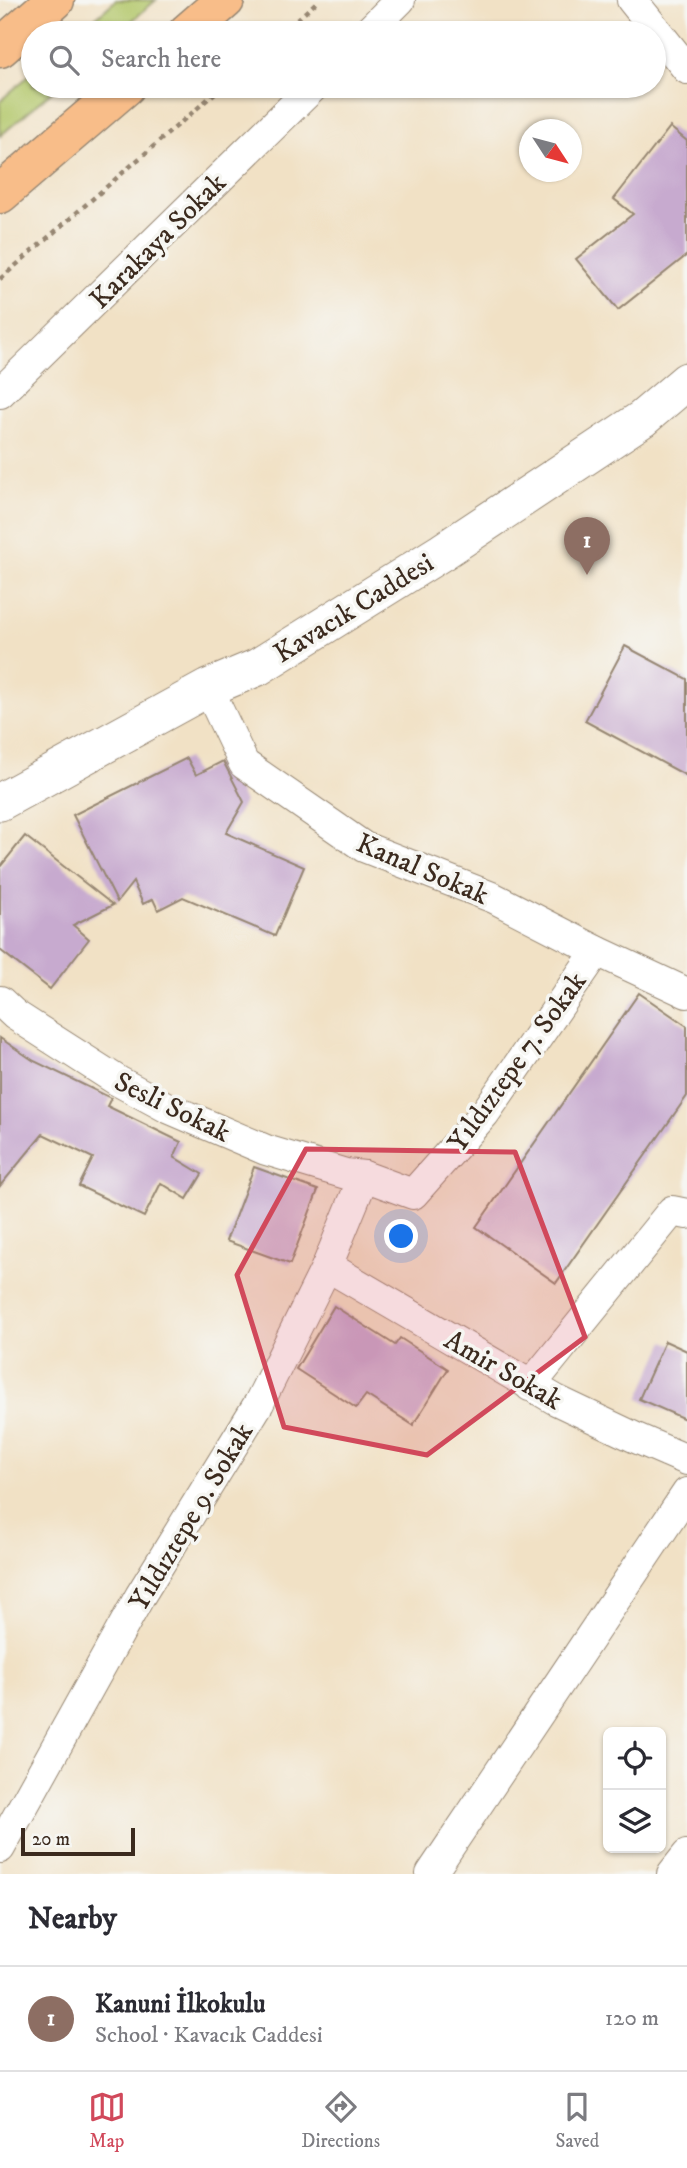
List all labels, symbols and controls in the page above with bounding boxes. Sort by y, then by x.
search box [21,21,666,98]
icon: search [45,41,83,79]
text: Search here [101,43,221,76]
north arrow [519,119,582,182]
street label: Karakaya Sokak [83,165,234,317]
pin: 1 [564,517,610,575]
street label: Kavacık Caddesi [268,545,440,671]
street label: Kanal Sokak [351,826,494,913]
street label: Yıldıztepe 7. Sokak [440,965,594,1159]
street label: Sesli Sokak [108,1064,236,1151]
your location [384,1219,418,1253]
street label: Amir Sokak [438,1323,569,1418]
street label: Yıldıztepe 9. Sokak [121,1416,261,1617]
map controls [603,1727,666,1853]
button: locate [603,1727,666,1790]
button: layers [603,1790,666,1853]
scale bar [21,1825,135,1857]
text: 20 m [32,1828,70,1851]
text: Nearby [28,1901,117,1938]
text: Kanuni İlkokulu [95,1988,266,2021]
text: 1 [47,2004,55,2033]
text: 120 m [605,2004,659,2033]
text: School · Kavacık Caddesi [95,2021,323,2050]
tab: Map [88,2088,126,2153]
tab: Directions [301,2088,380,2153]
tab: Saved [556,2088,599,2153]

